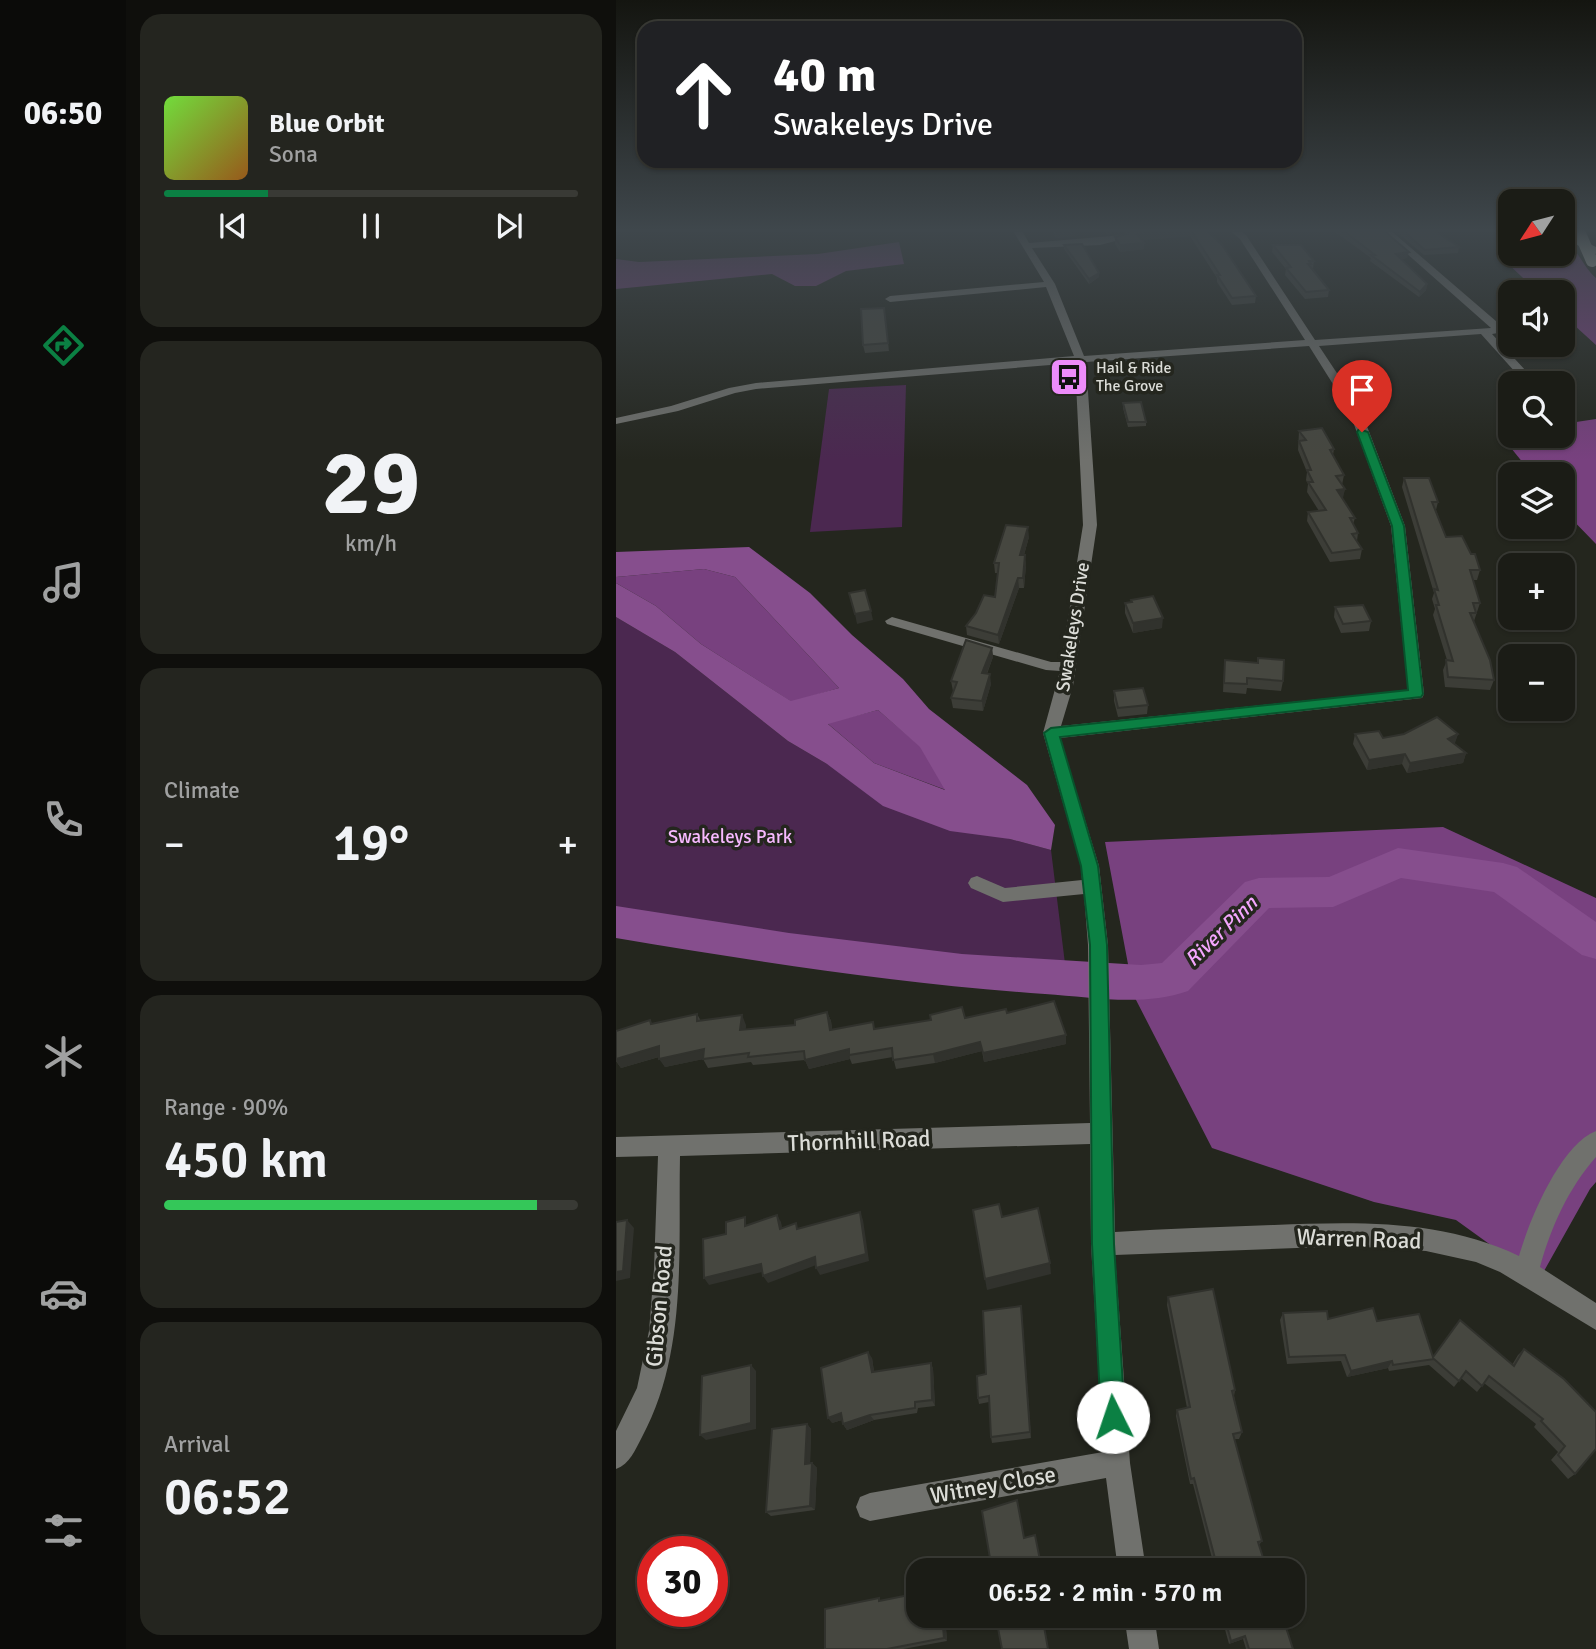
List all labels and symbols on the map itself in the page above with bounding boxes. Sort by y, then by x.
north arrow [1498,189,1575,266]
bus stop icon: Hail & Ride The Grove [1048,356,1090,398]
place label: Hail & Ride The Grove [1096,358,1171,396]
pin [1332,360,1392,432]
street label: Swakeleys Drive [1051,561,1095,693]
park label: Swakeleys Park [668,825,793,849]
water label: River Pinn [1179,890,1263,972]
street label: Thornhill Road [787,1124,931,1158]
street label: Warren Road [1296,1222,1422,1256]
street label: Gibson Road [639,1244,679,1368]
position arrow [1076,1380,1150,1454]
street label: Witney Close [928,1460,1058,1510]
speed limit sign: 30 [637,1536,728,1627]

